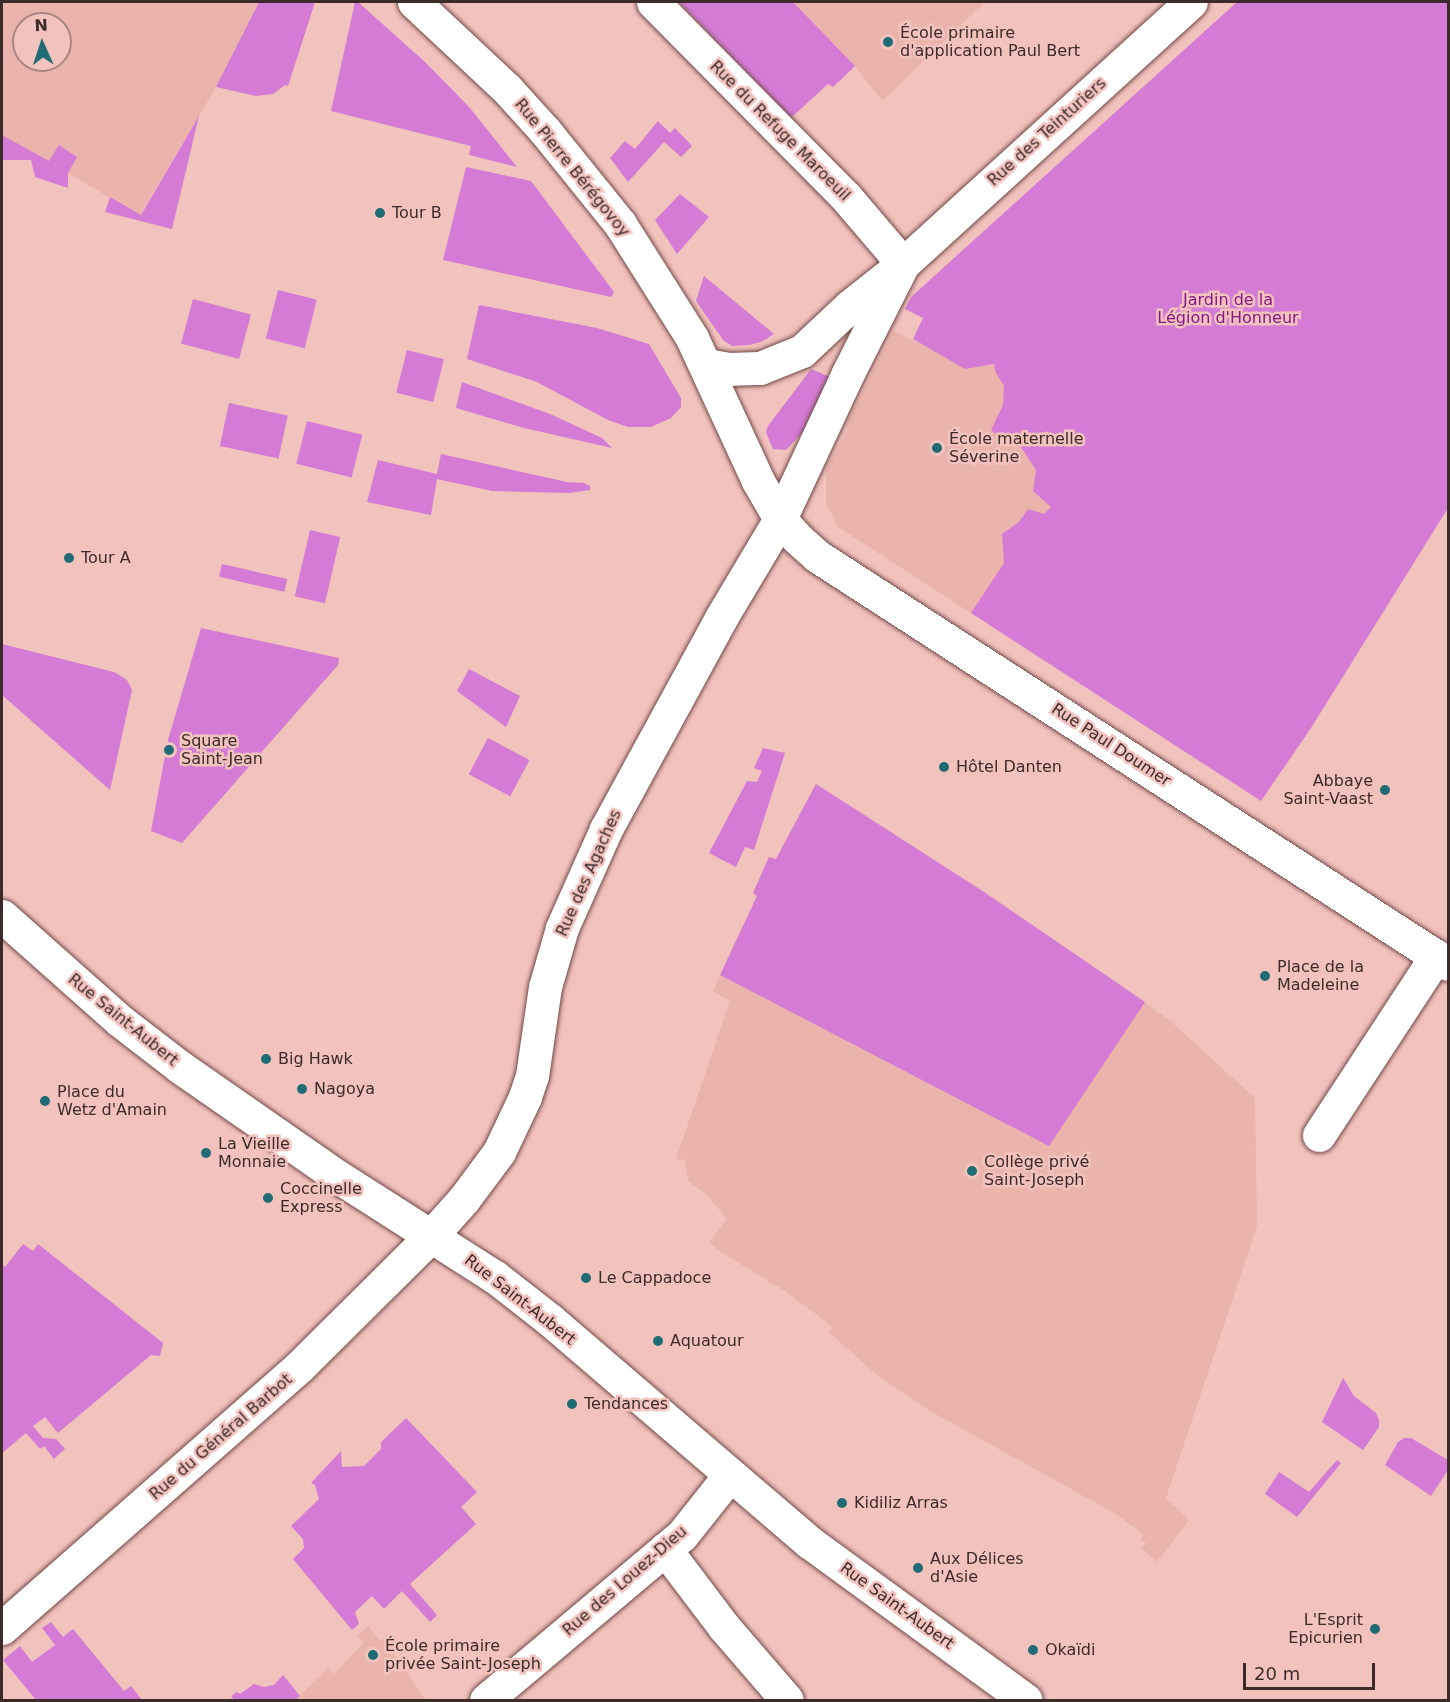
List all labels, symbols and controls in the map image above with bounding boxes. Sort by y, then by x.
north arrow [12,12,72,72]
text: N [34,16,48,35]
place label: École primaire d'application Paul Bert [900,23,1080,61]
marker: École primaire d'application Paul Bert [881,35,895,49]
street label: Rue du Refuge Maroeuil [706,57,854,205]
street label: Rue des Teinturiers [984,74,1110,190]
street label: Rue Pierre Bérégovoy [510,95,634,241]
place label: Tour B [392,203,442,223]
marker: Tour B [373,206,387,220]
park label: Jardin de la Légion d'Honneur [1157,290,1299,328]
place label: École maternelle Séverine [949,429,1084,467]
marker: École maternelle Séverine [930,441,944,455]
place label: Tour A [81,548,131,568]
marker: Tour A [62,551,76,565]
street label: Rue Paul Doumer [1048,699,1174,791]
place label: Square Saint-Jean [181,731,263,769]
marker: Square Saint-Jean [162,743,176,757]
place label: Hôtel Danten [956,757,1062,777]
marker: Hôtel Danten [937,760,951,774]
place label: Abbaye Saint-Vaast [1283,771,1373,809]
marker: Abbaye Saint-Vaast [1378,783,1392,797]
street label: Rue des Agaches [552,807,626,939]
place label: Place de la Madeleine [1277,957,1364,995]
marker: Place de la Madeleine [1258,969,1272,983]
street label: Rue Saint-Aubert [64,970,182,1070]
place label: Big Hawk [278,1049,353,1069]
marker: Big Hawk [259,1052,273,1066]
place label: Nagoya [314,1079,375,1099]
place label: Place du Wetz d'Amain [57,1082,167,1120]
marker: Nagoya [295,1082,309,1096]
marker: Place du Wetz d'Amain [38,1094,52,1108]
place label: La Vieille Monnaie [218,1134,290,1172]
marker: La Vieille Monnaie [199,1146,213,1160]
place label: Collège privé Saint-Joseph [984,1152,1089,1190]
marker: Collège privé Saint-Joseph [965,1164,979,1178]
place label: Coccinelle Express [280,1179,362,1217]
marker: Coccinelle Express [261,1191,275,1205]
street label: Rue Saint-Aubert [461,1251,579,1349]
place label: Le Cappadoce [598,1268,711,1288]
marker: Le Cappadoce [579,1271,593,1285]
place label: Aquatour [670,1331,744,1351]
marker: Aquatour [651,1334,665,1348]
street label: Rue du Général Barbot [146,1370,296,1504]
place label: Tendances [584,1394,668,1414]
marker: Tendances [565,1397,579,1411]
place label: Kidiliz Arras [854,1493,948,1513]
marker: Kidiliz Arras [835,1496,849,1510]
street label: Rue des Louez-Dieu [559,1522,691,1640]
place label: Aux Délices d'Asie [930,1549,1024,1587]
street label: Rue Saint-Aubert [836,1558,958,1654]
marker: Aux Délices d'Asie [911,1561,925,1575]
place label: L'Esprit Epicurien [1288,1610,1363,1648]
marker: L'Esprit Epicurien [1368,1622,1382,1636]
place label: École primaire privée Saint-Joseph [385,1636,541,1674]
place label: Okaïdi [1045,1640,1095,1660]
marker: Okaïdi [1026,1643,1040,1657]
marker: École primaire privée Saint-Joseph [366,1648,380,1662]
scale bar [1246,1651,1378,1689]
text: 20 m [1254,1663,1300,1684]

